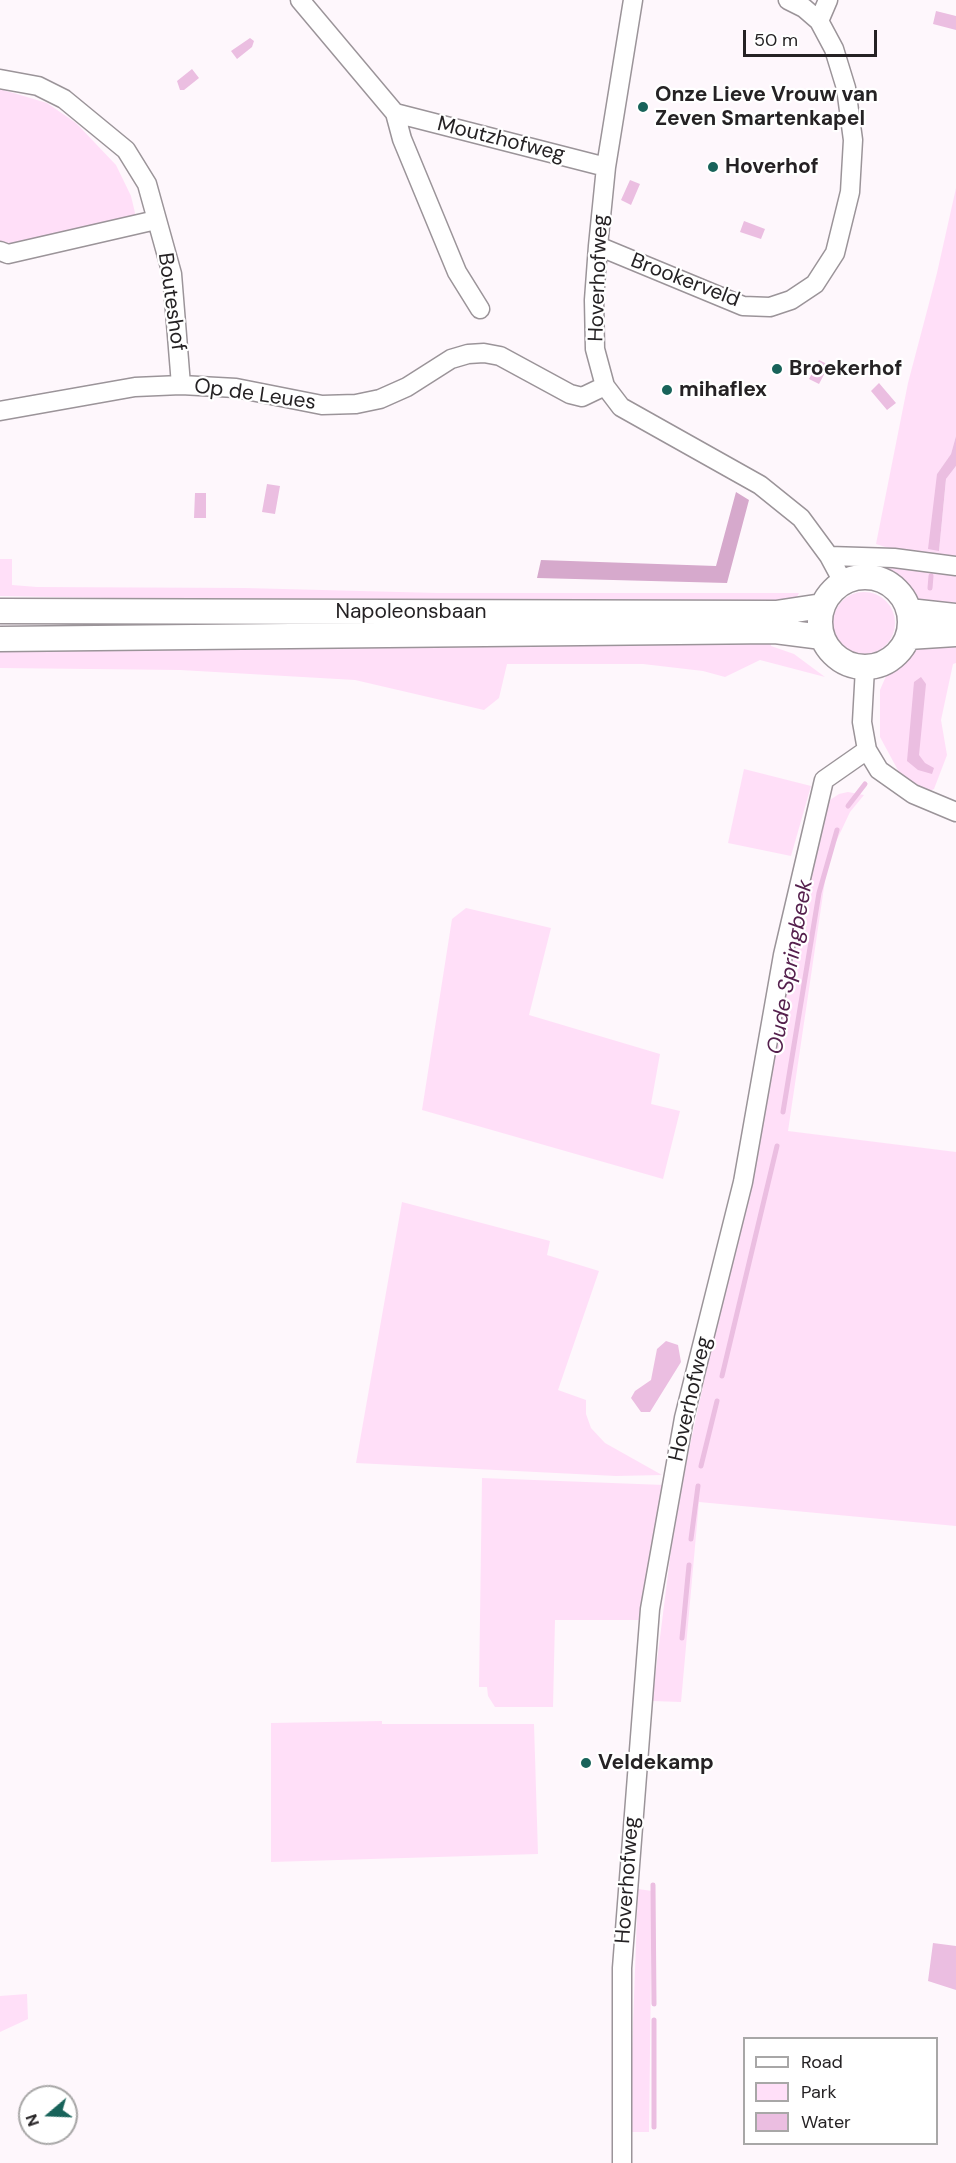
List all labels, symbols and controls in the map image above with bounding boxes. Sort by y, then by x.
scale bar [746,18,880,56]
text: 50 m [754,28,798,52]
place label: Onze Lieve Vrouw van Zeven Smartenkapel [655,82,878,132]
marker: Onze Lieve Vrouw van Zeven Smartenkapel [636,100,650,114]
street label: Moutzhofweg [434,112,568,168]
place label: Hoverhof [725,154,819,180]
marker: Hoverhof [706,160,720,174]
street label: Hoverhofweg [584,214,614,342]
street label: Brookerveld [627,249,743,313]
street label: Bouteshof [152,251,190,353]
place label: Broekerhof [789,356,902,382]
marker: Broekerhof [770,362,784,376]
street label: Op de Leues [192,374,318,416]
place label: mihaflex [679,377,767,403]
marker: mihaflex [660,383,674,397]
street label: Napoleonsbaan [335,599,487,625]
water label: Oude Springbeek [763,878,819,1056]
street label: Hoverhofweg [664,1334,718,1464]
place label: Veldekamp [598,1750,714,1776]
marker: Veldekamp [579,1756,593,1770]
street label: Hoverhofweg [611,1816,645,1944]
legend [743,2037,938,2145]
text: Road [801,2050,843,2074]
text: Park [801,2080,837,2104]
north arrow [18,2085,78,2145]
text: Water [801,2110,851,2134]
text: N [21,2111,44,2129]

